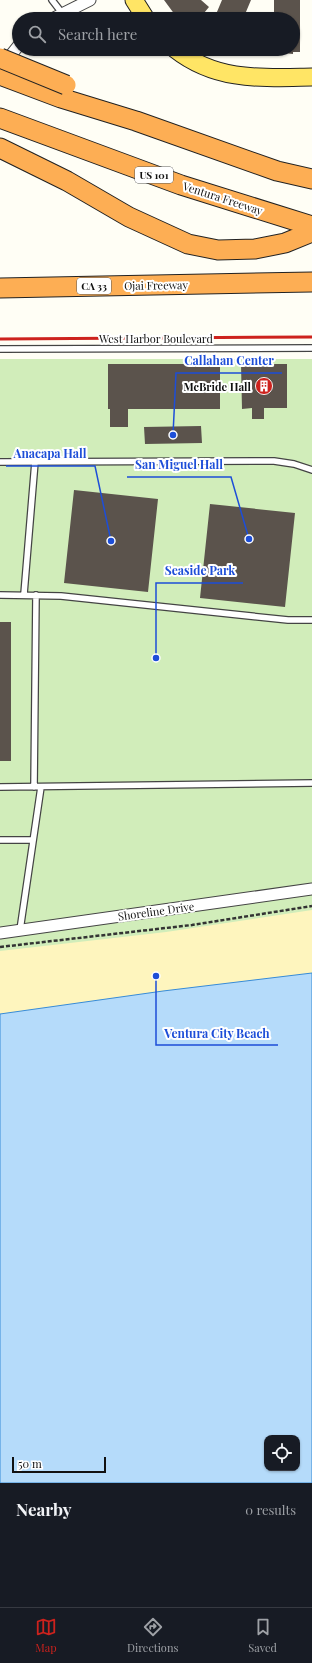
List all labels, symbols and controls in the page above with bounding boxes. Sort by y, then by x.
search box [12,12,300,56]
icon: search [26,23,48,45]
text: Search here [58,24,137,44]
road number: US 101 [135,167,173,183]
street label: Ventura Freeway [180,178,265,218]
street label: Ojai Freeway [124,277,189,293]
road number: CA 33 [77,278,111,294]
street label: West Harbor Boulevard [98,331,214,346]
callout: Callahan Center [176,349,282,373]
text: Callahan Center [184,352,274,368]
building icon: McBride Hall [254,376,274,396]
place label: McBride Hall [184,379,252,394]
callout: Anacapa Hall [6,442,95,466]
text: Anacapa Hall [12,445,87,461]
callout: San Miguel Hall [127,453,231,477]
text: San Miguel Hall [135,456,223,472]
callout: Seaside Park [156,559,243,583]
text: Seaside Park [165,562,236,578]
street label: Shoreline Drive [117,898,196,924]
callout: Ventura City Beach [156,1021,278,1045]
text: Ventura City Beach [163,1025,270,1041]
map controls [264,1435,300,1471]
button: locate [264,1435,300,1471]
scale bar [12,1455,106,1474]
text: 50 m [18,1456,42,1471]
text: Nearby [16,1498,71,1520]
text: 0 results [245,1501,296,1518]
tab: Map [35,1616,57,1655]
tab: Directions [127,1616,178,1655]
tab: Saved [248,1616,277,1655]

